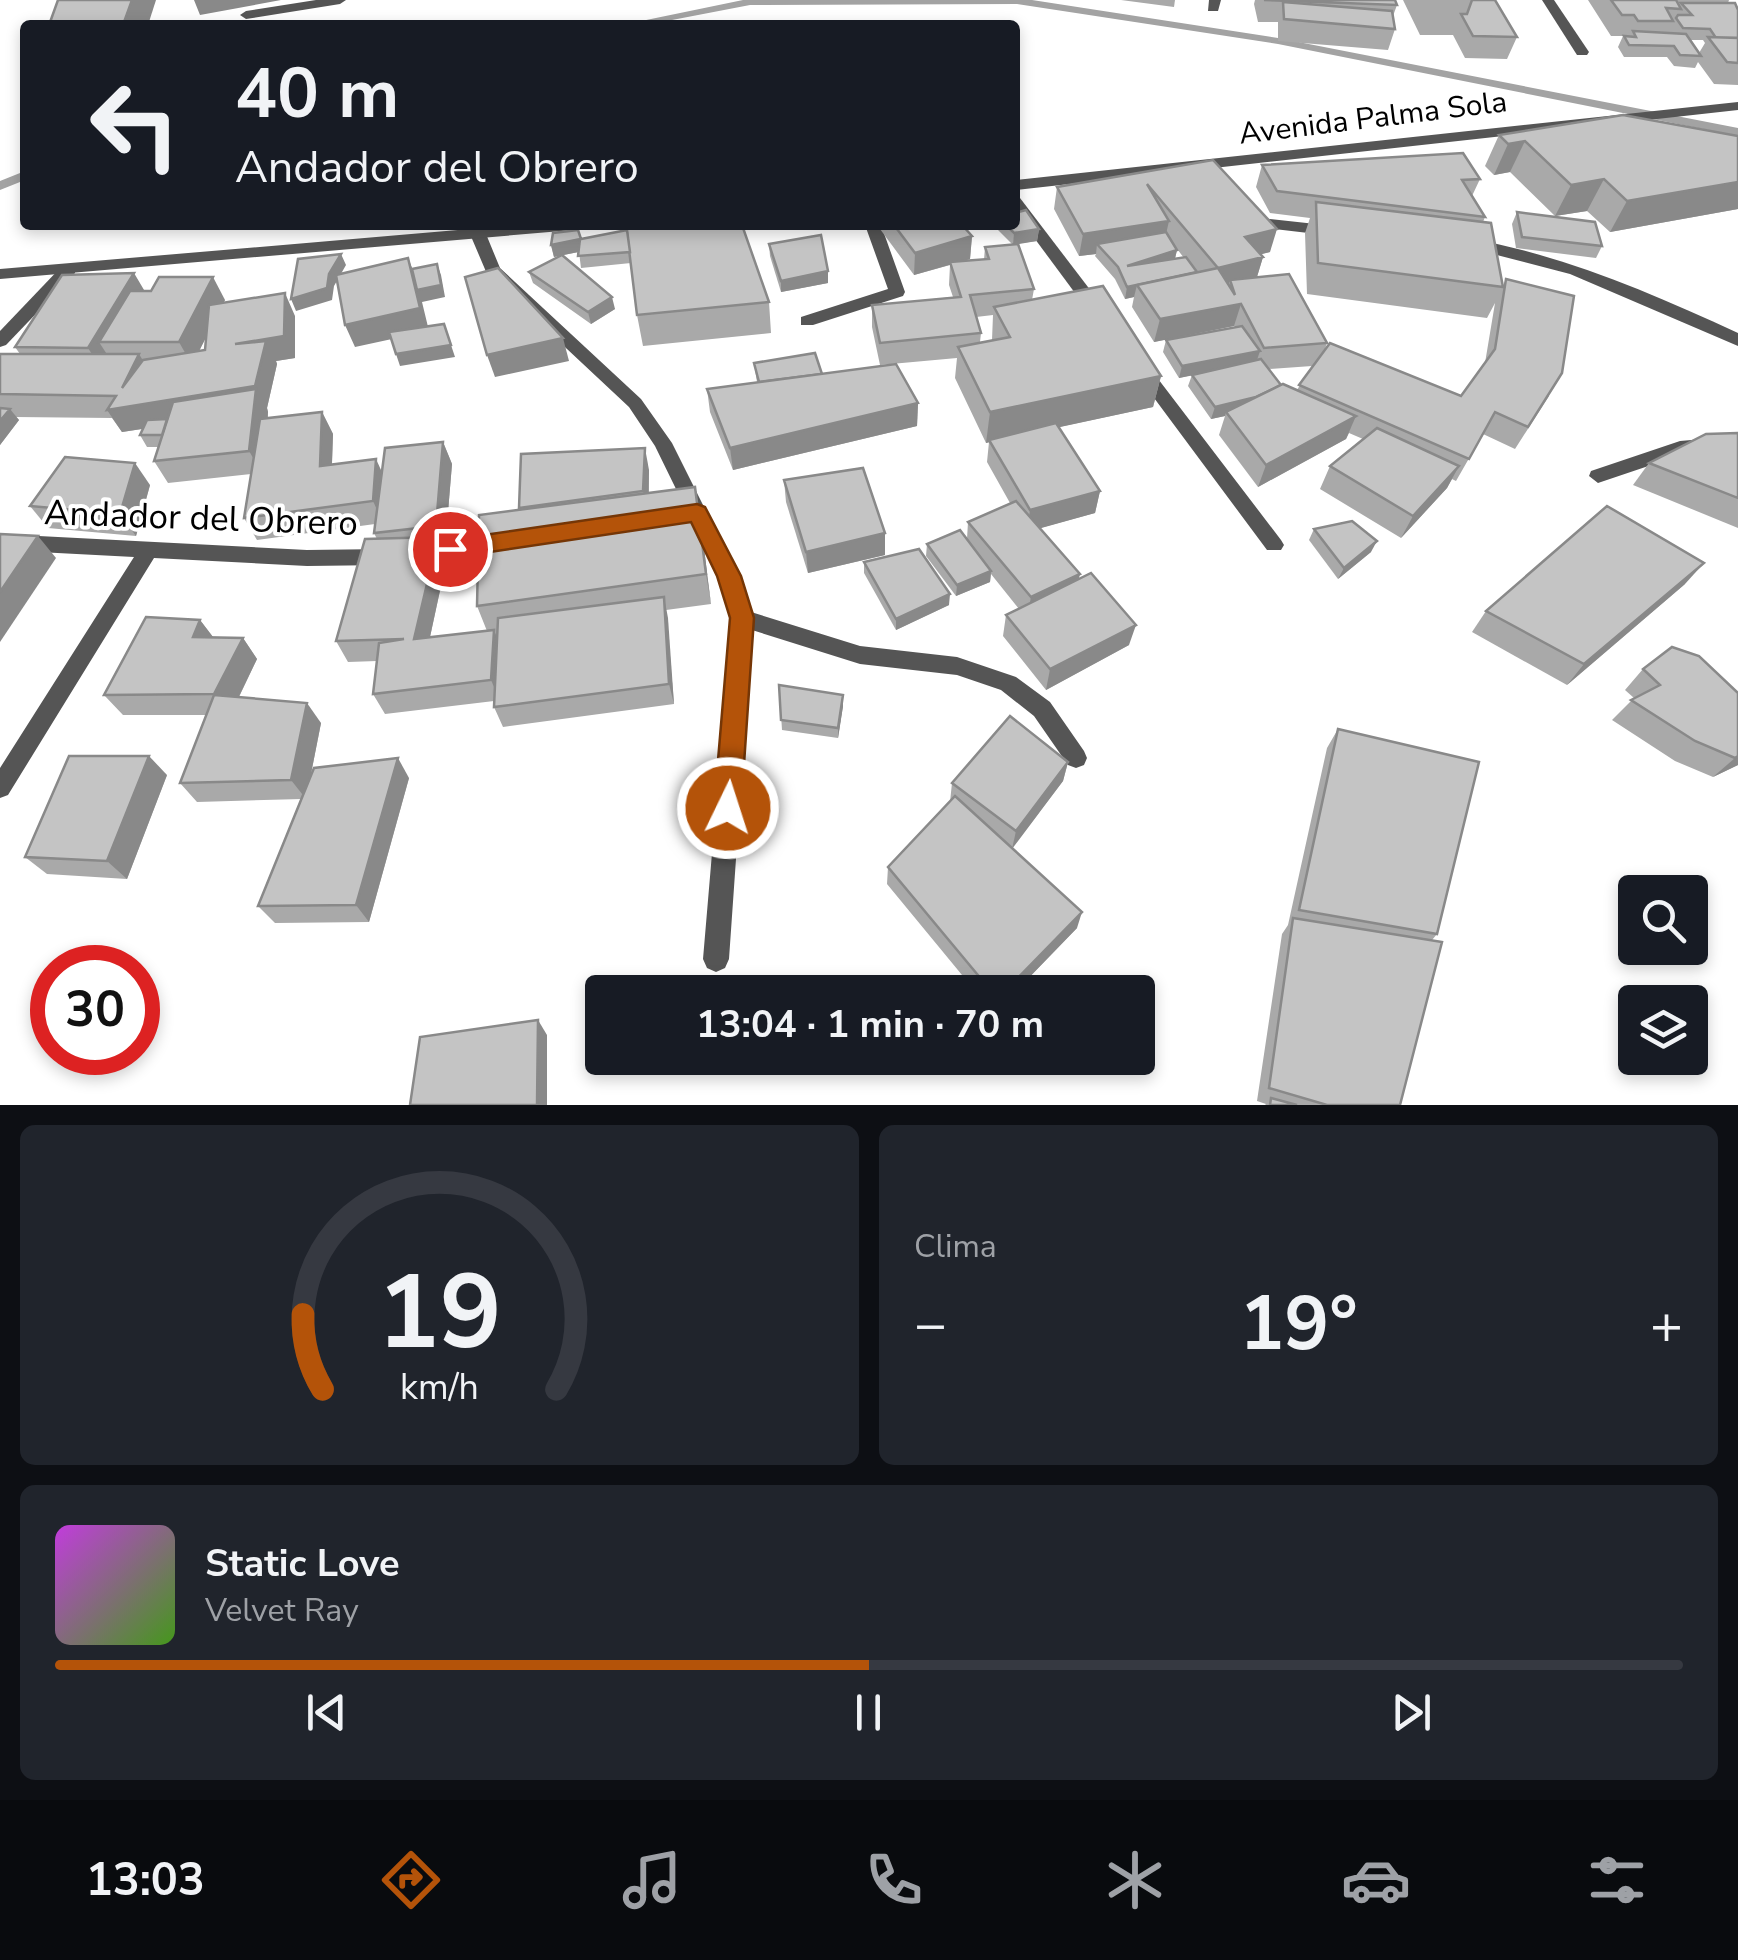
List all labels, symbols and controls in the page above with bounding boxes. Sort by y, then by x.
text: 40 m [235,46,399,142]
icon: left [70,60,200,190]
street label: Avenida Palma Sola [1237,81,1509,155]
text: Andador del Obrero [235,137,639,198]
street label: Andador del Obrero [43,489,359,547]
pin [408,507,493,592]
icon: arrive [423,522,478,577]
position arrow [676,756,780,860]
map controls [1618,875,1708,1075]
button: search [1618,875,1708,965]
speed limit sign: 30 [30,945,160,1075]
button: layers [1618,985,1708,1075]
text: 13:04 · 1 min · 70 m [696,999,1044,1050]
text: Clima [914,1225,997,1268]
text: 19 [377,1242,502,1384]
text: 19° [1239,1273,1358,1375]
text: − [914,1287,947,1362]
text: + [1650,1287,1683,1362]
text: km/h [400,1363,479,1412]
text: Static Love [205,1538,400,1589]
text: Velvet Ray [205,1589,359,1632]
icon: previous [299,1685,354,1740]
icon: pause [841,1685,896,1740]
icon: next [1384,1685,1439,1740]
icon: directions [376,1845,446,1915]
icon: music [617,1845,687,1915]
icon: phone [859,1845,929,1915]
icon: climate [1100,1845,1170,1915]
icon: car [1341,1845,1411,1915]
icon: filters [1582,1845,1652,1915]
text: 13:03 [86,1850,205,1911]

